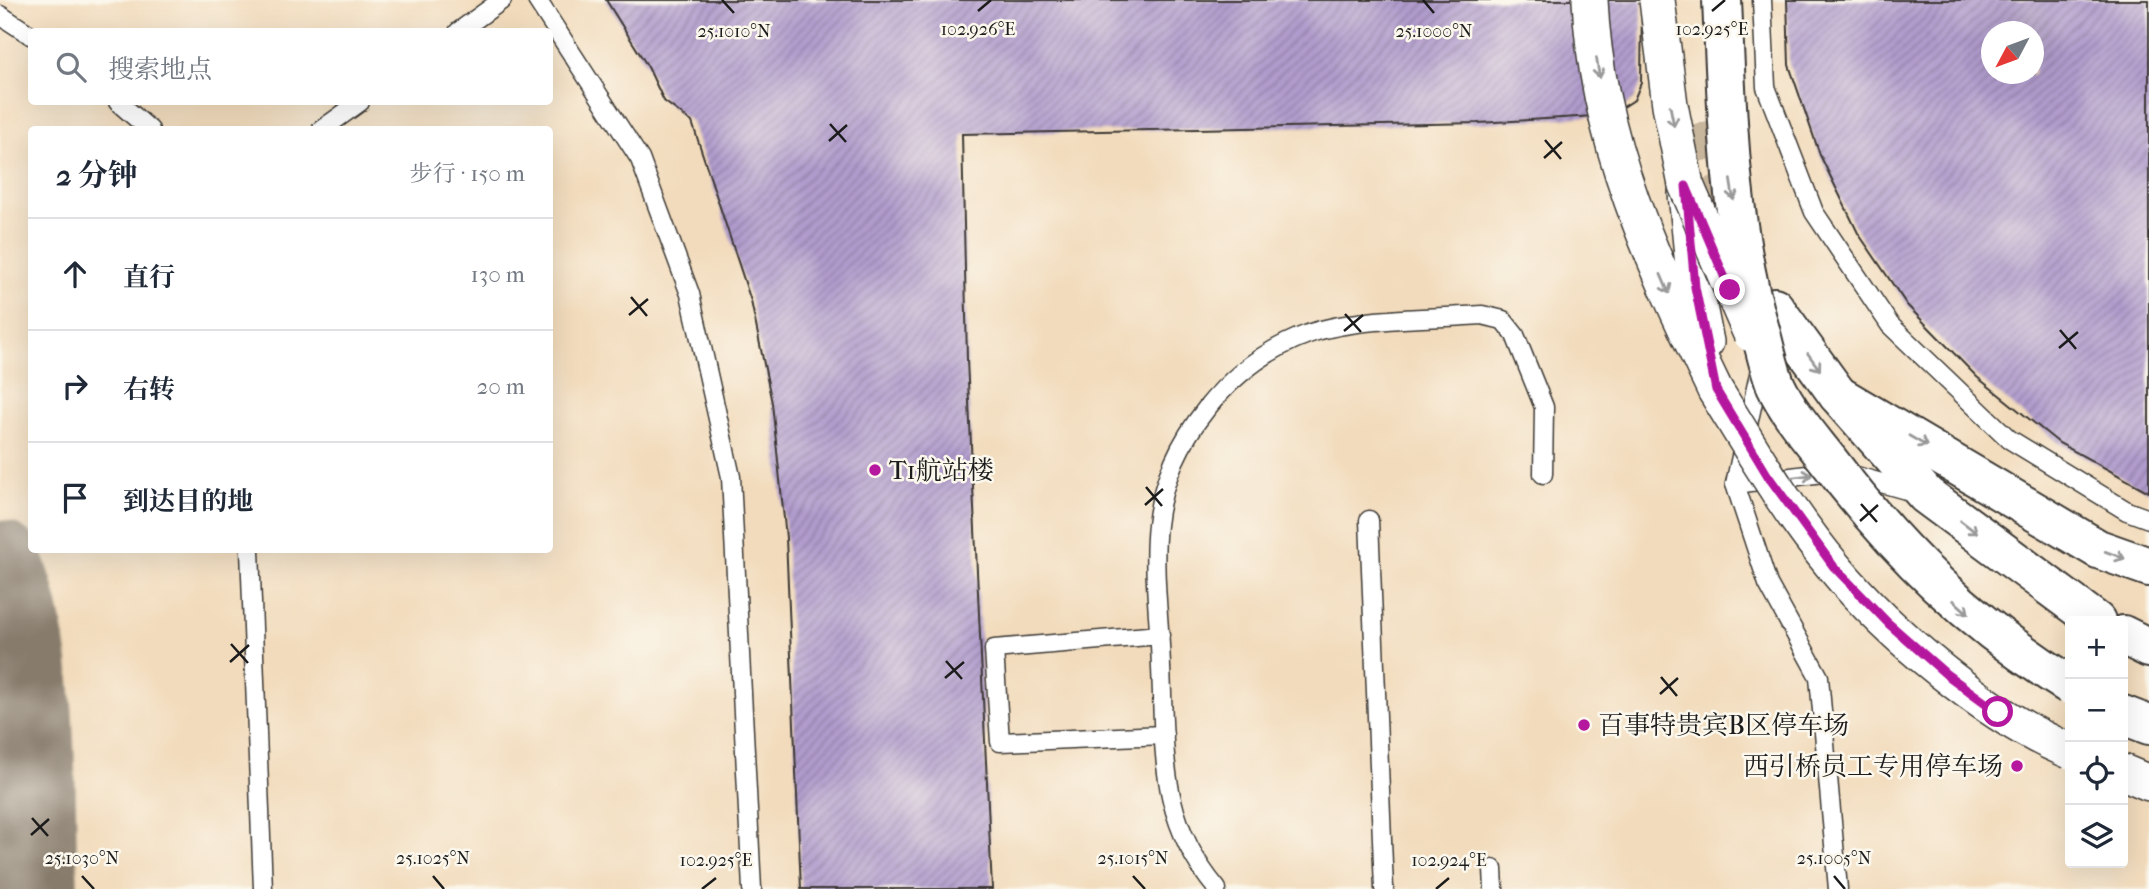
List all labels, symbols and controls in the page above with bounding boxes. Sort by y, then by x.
text: 102.926°E [941,19,1015,40]
text: 102.925°E [1676,19,1748,40]
text: 25.1010°N [697,21,771,42]
text: 25.1000°N [1396,21,1473,42]
north arrow [1981,21,2044,84]
search box [28,28,553,105]
icon: search [52,48,90,86]
text: 搜索地点 [108,54,212,85]
one-way arrow [1591,56,1604,79]
one-way arrow [1666,104,1679,127]
text: 2 分钟 [56,158,138,193]
text: 步行 · 150 m [410,160,525,187]
one-way arrow [1726,179,1739,201]
icon: ahead [56,255,94,293]
text: 130 m [471,261,525,288]
text: 直行 [123,262,175,293]
one-way arrow [1659,273,1672,294]
route end [1714,274,1745,305]
one-way arrow [1807,352,1822,371]
icon: right [56,367,94,405]
text: 20 m [476,373,525,400]
text: 右转 [123,374,175,405]
one-way arrow [1908,434,1928,448]
place label: T1航站楼 [889,455,994,486]
marker: T1航站楼 [867,462,883,478]
one-way arrow [1791,469,1813,482]
icon: arrive [56,479,94,517]
text: 到达目的地 [123,486,253,517]
one-way arrow [1959,520,1978,535]
one-way arrow [2104,550,2126,562]
one-way arrow [1952,599,1969,616]
map controls [2065,616,2128,868]
button: + [2065,616,2128,679]
button: − [2065,679,2128,742]
route start [1982,696,2013,727]
place label: 百事特贵宾B区停车场 [1598,710,1849,741]
marker: 百事特贵宾B区停车场 [1576,717,1592,733]
button: locate [2065,742,2128,805]
place label: 西引桥员工专用停车场 [1743,751,2003,782]
marker: 西引桥员工专用停车场 [2009,758,2025,774]
button: layers [2065,805,2128,868]
text: 25.1030°N [45,848,119,869]
text: 25.1025°N [396,848,470,869]
text: 25.1015°N [1097,848,1169,869]
text: 25.1005°N [1797,848,1872,869]
text: 102.925°E [680,850,752,871]
text: 102.924°E [1411,850,1487,871]

